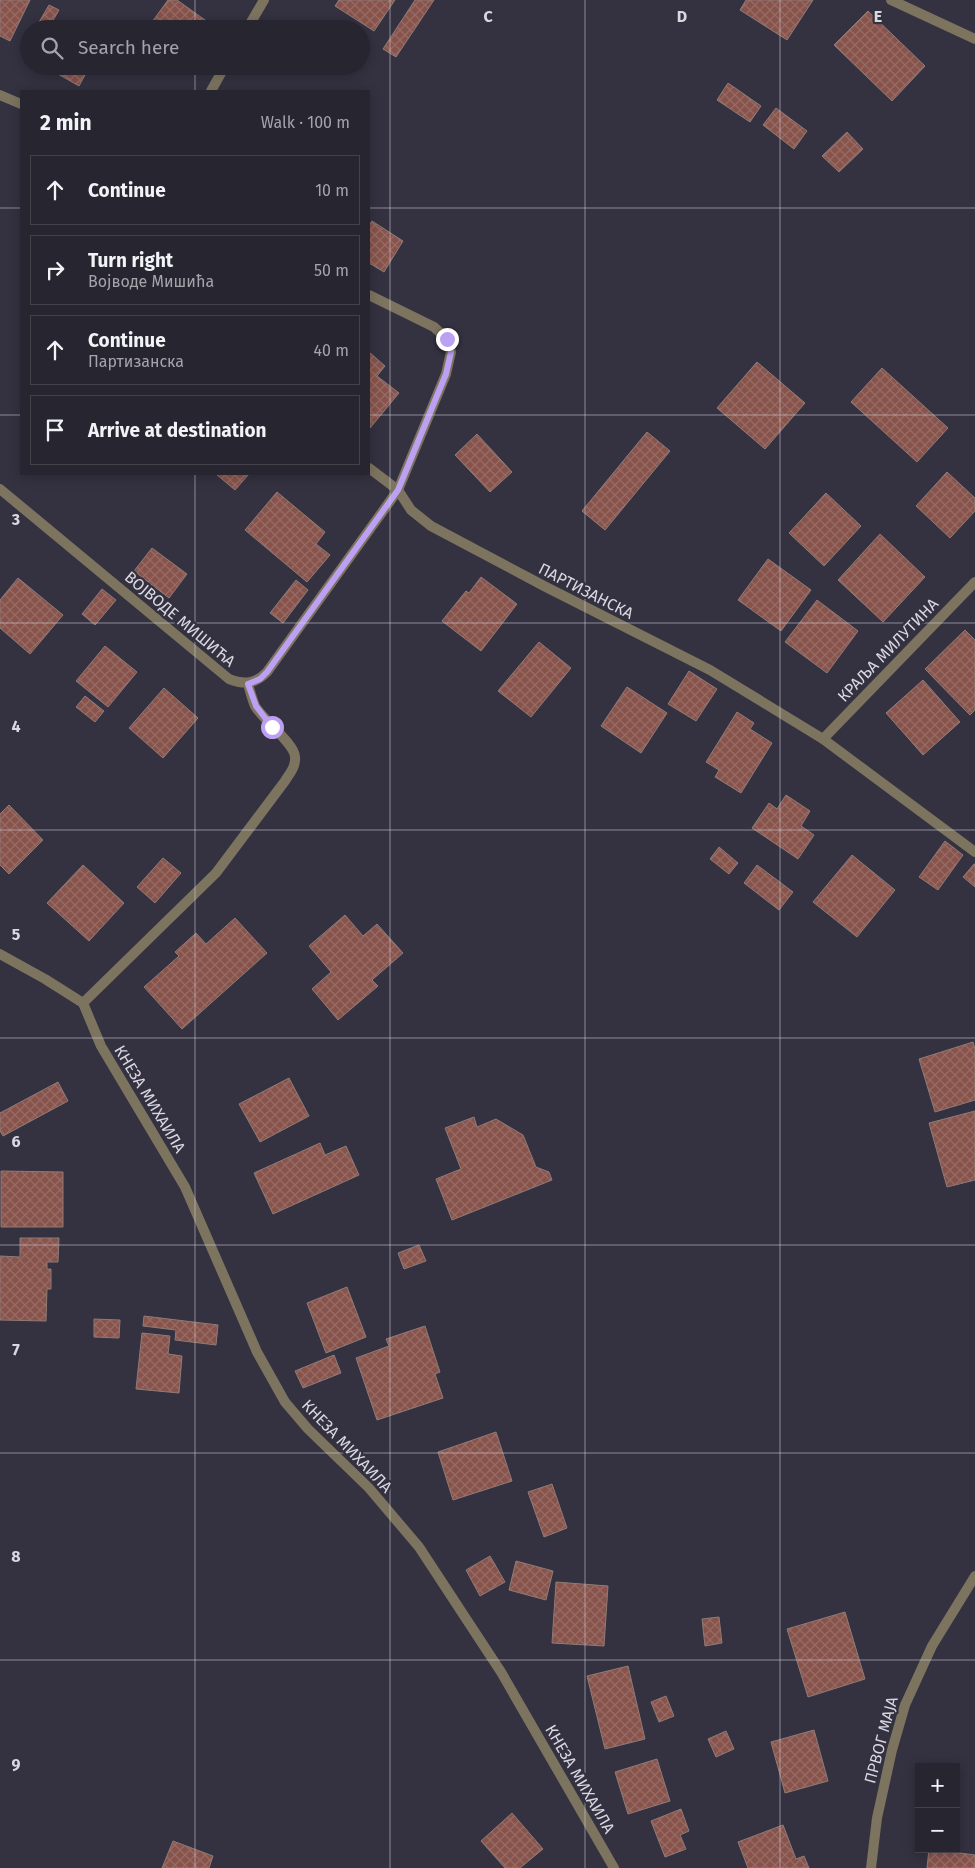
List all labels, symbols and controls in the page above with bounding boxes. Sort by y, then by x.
text: C [483,7,493,26]
text: D [677,7,687,26]
text: E [874,7,882,26]
search box [20,20,370,75]
icon: search [38,34,66,62]
text: Search here [78,36,179,59]
text: 2 min [40,110,92,136]
text: Walk · 100 m [261,113,350,132]
icon: ahead [41,176,69,204]
text: Continue [88,179,166,202]
text: 10 m [315,181,349,200]
text: Turn right [88,249,173,272]
icon: right [41,256,69,284]
text: 50 m [314,261,349,280]
text: Војводе Мишића [88,272,214,291]
route end [436,328,459,351]
text: Continue [88,329,166,352]
icon: ahead [41,336,69,364]
text: 40 m [314,341,349,360]
text: Партизанска [88,352,184,371]
icon: arrive [41,416,69,444]
text: Arrive at destination [88,419,267,442]
text: 3 [11,510,20,529]
street label: ПАРТИЗАНСКА [535,559,637,623]
street label: ВОЈВОДЕ МИШИЋА [121,567,240,671]
street label: КРАЉА МИЛУТИНА [834,594,943,706]
route start [261,716,284,739]
text: 4 [11,717,21,736]
text: 5 [12,925,21,944]
street label: КНЕЗА МИХАИЛА [110,1042,190,1157]
text: 6 [11,1132,21,1151]
text: 7 [12,1340,20,1359]
street label: КНЕЗА МИХАИЛА [298,1395,397,1497]
text: 8 [11,1547,21,1566]
street label: ПРВОГ МАЈА [860,1694,902,1785]
street label: КНЕЗА МИХАИЛА [541,1721,619,1837]
text: 9 [12,1755,21,1774]
map controls [915,1763,960,1853]
button: + [915,1763,960,1808]
button: − [915,1808,960,1853]

